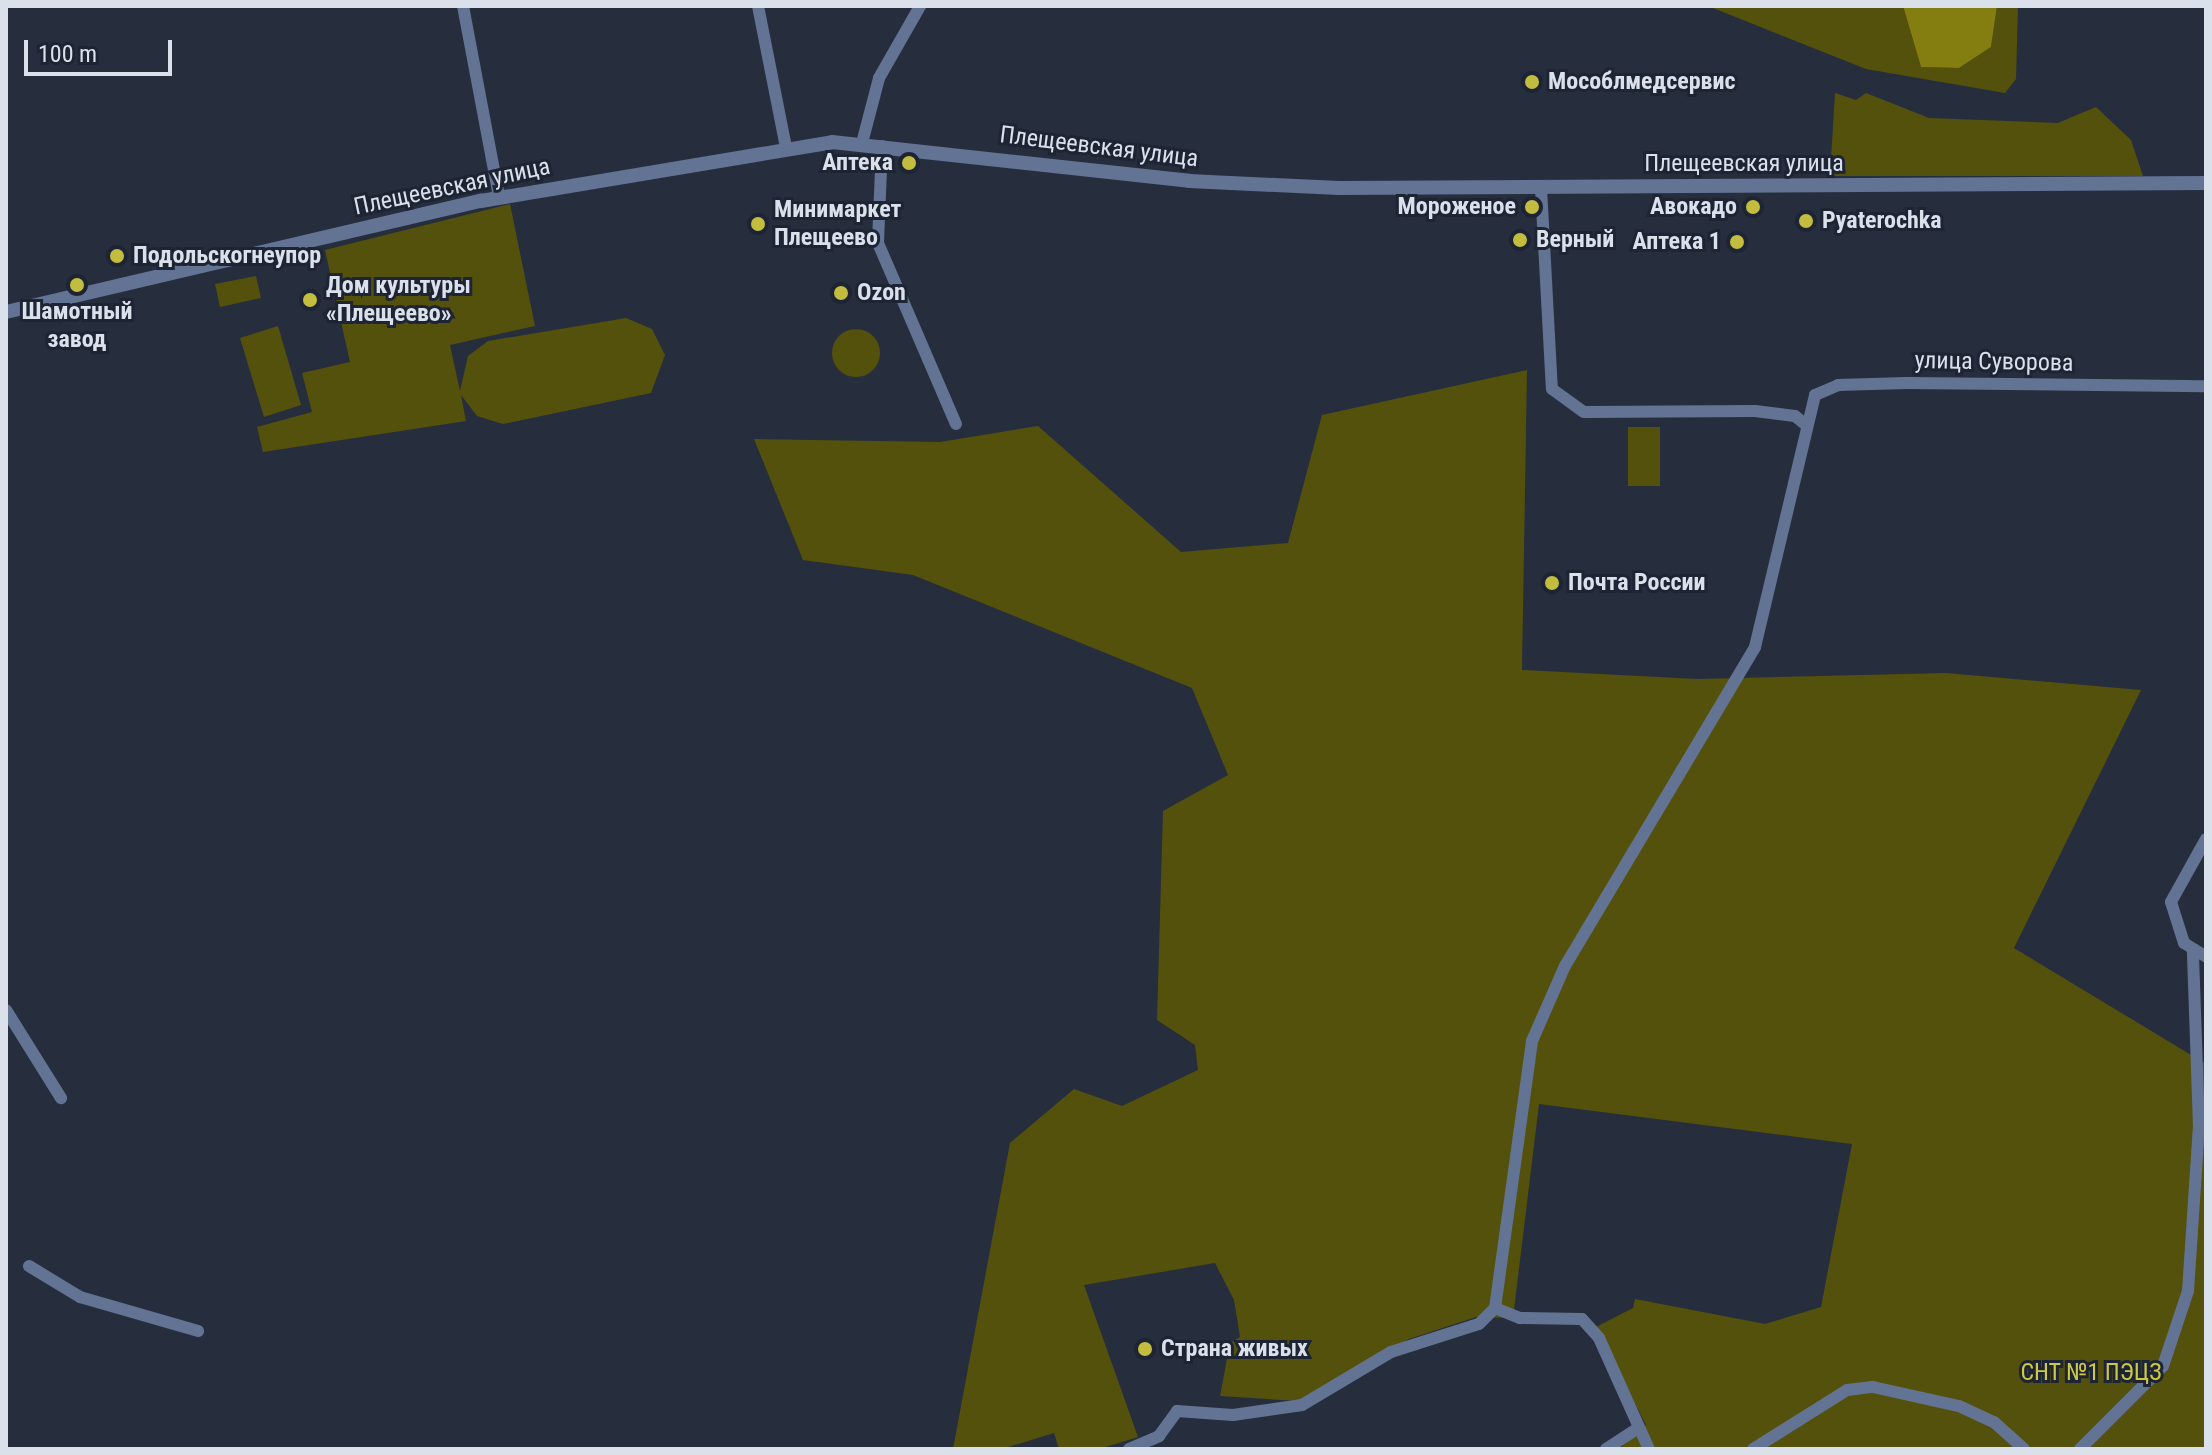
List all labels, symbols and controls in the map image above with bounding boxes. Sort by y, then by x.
scale bar [28,24,176,74]
text: 100 m [38,40,97,68]
place label: Мособлмедсервис [1548,68,1736,96]
marker: Мособлмедсервис [1523,73,1541,91]
street label: Плещеевская улица [998,121,1200,173]
place label: Аптека [822,149,893,177]
street label: Плещеевская улица [1644,150,1844,178]
street label: Плещеевская улица [351,152,553,222]
marker: Аптека [900,154,918,172]
place label: Мороженое [1398,193,1516,221]
place label: Авокадо [1650,193,1737,221]
place label: Минимаркет Плещеево [774,196,901,252]
marker: Мороженое [1523,198,1541,216]
marker: Авокадо [1744,198,1762,216]
place label: Pyaterochka [1822,207,1942,235]
marker: Pyaterochka [1797,212,1815,230]
marker: Минимаркет Плещеево [749,215,767,233]
place label: Верный [1536,226,1614,254]
place label: Аптека 1 [1633,228,1721,256]
marker: Верный [1511,231,1529,249]
marker: Аптека 1 [1728,233,1746,251]
place label: Подольскогнеупор [133,242,321,270]
marker: Подольскогнеупор [108,247,126,265]
place label: Дом культуры «Плещеево» [326,272,471,328]
marker: Шамотный завод [68,276,86,294]
place label: Ozon [857,279,906,307]
marker: Ozon [832,284,850,302]
marker: Дом культуры «Плещеево» [301,291,319,309]
place label: Шамотный завод [21,298,133,354]
street label: улица Суворова [1914,346,2074,378]
place label: Почта России [1568,569,1706,597]
marker: Почта России [1543,574,1561,592]
place label: Страна живых [1161,1335,1308,1363]
marker: Страна живых [1136,1340,1154,1358]
park label: СНТ №1 ПЭЦЗ [2020,1359,2162,1387]

